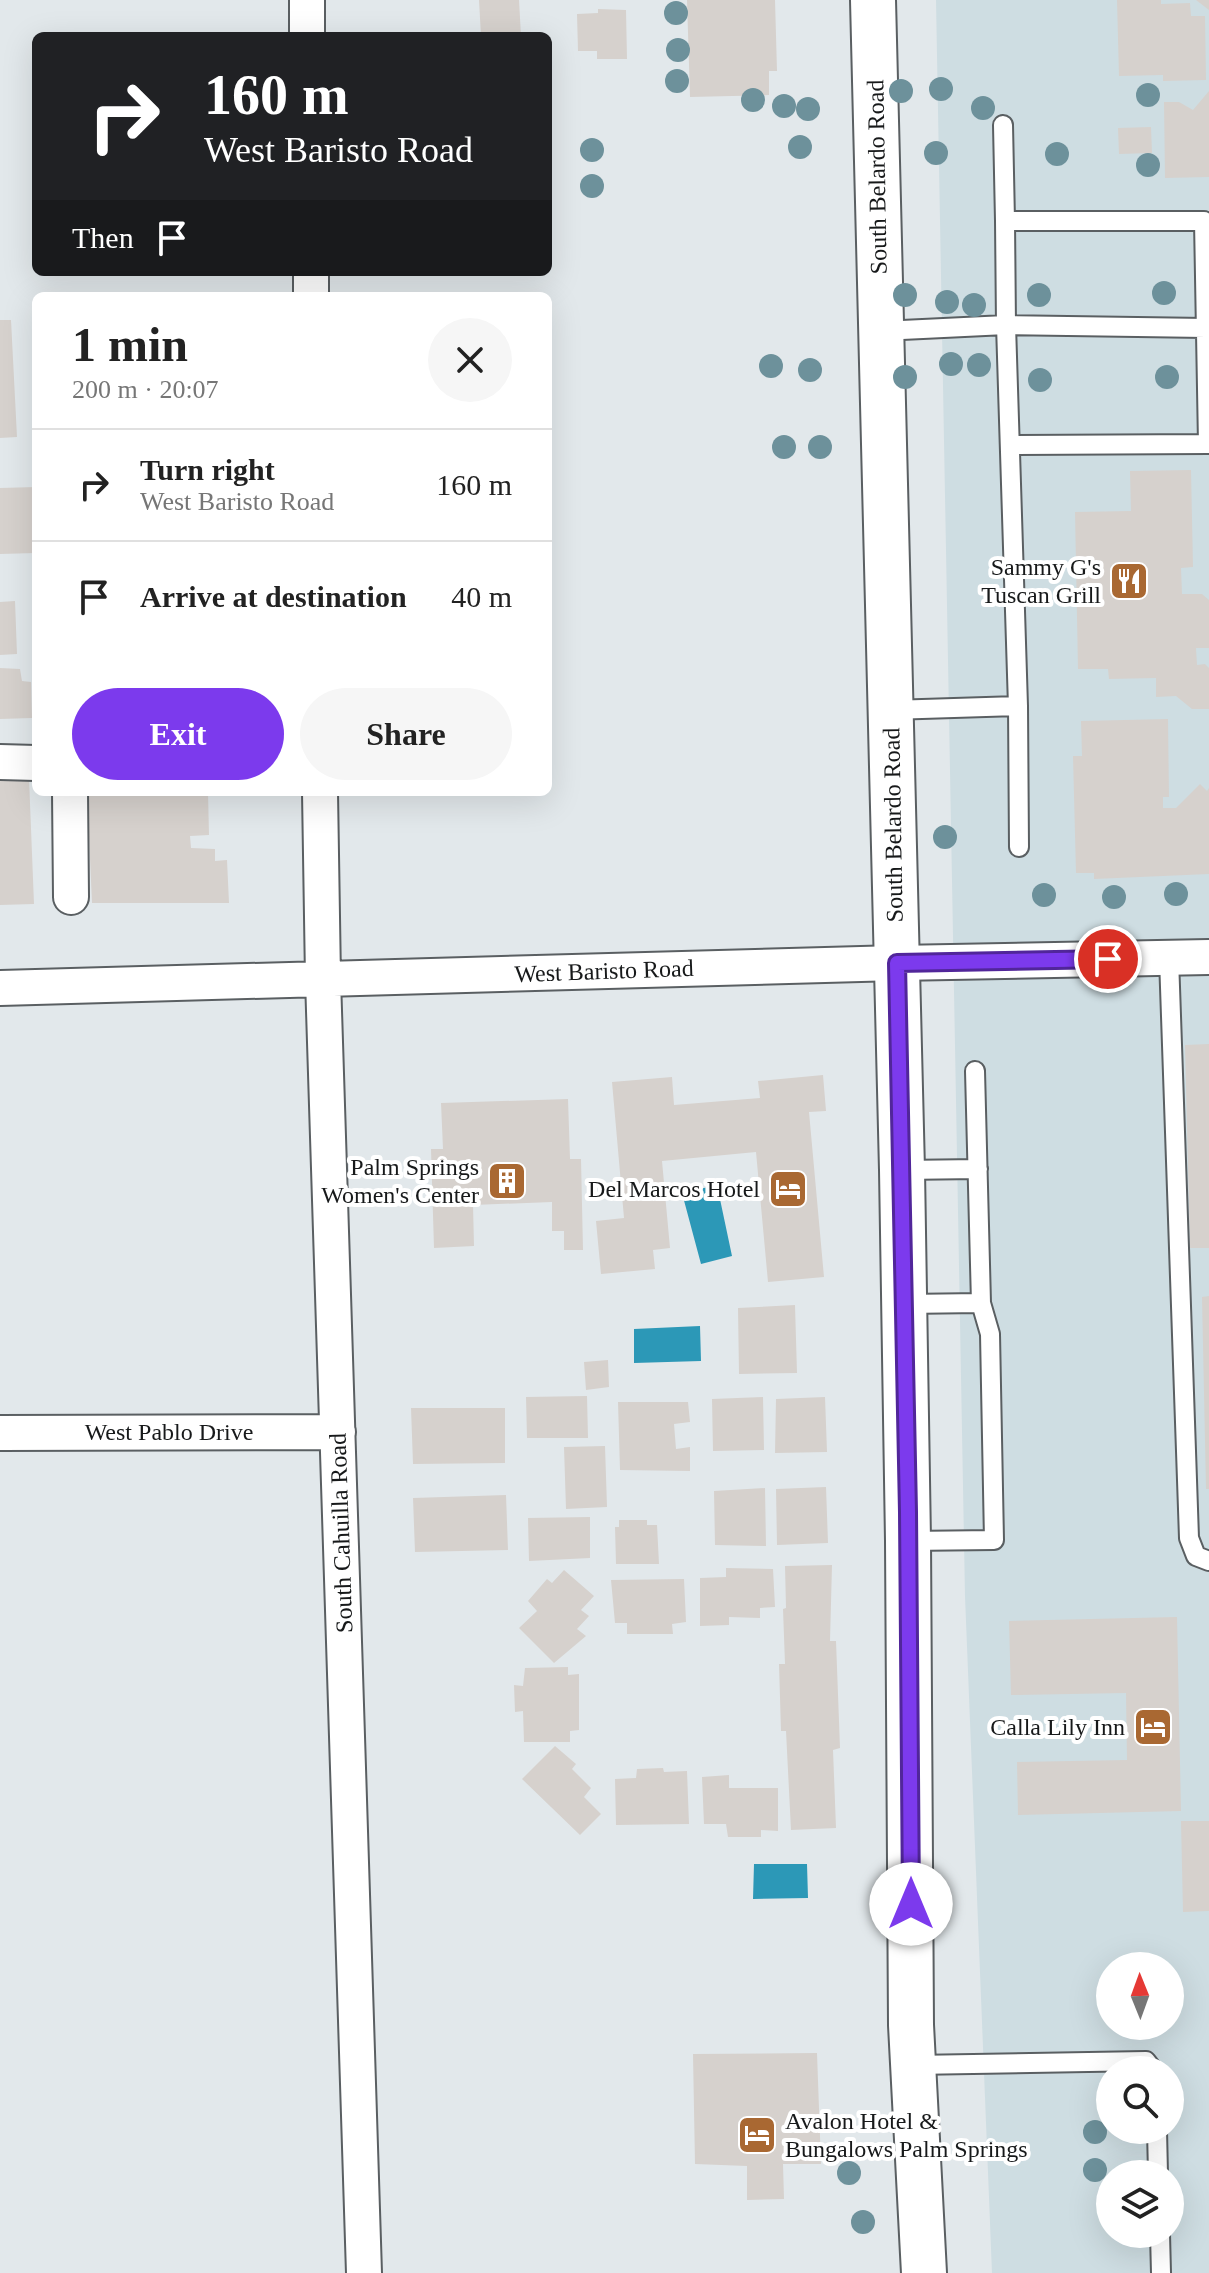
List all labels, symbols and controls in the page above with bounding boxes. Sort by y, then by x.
icon: right [72,64,176,168]
text: 160 m [204,64,349,126]
street label: South Belardo Road [862,79,892,275]
text: West Baristo Road [204,130,473,170]
icon: arrive [150,216,194,260]
text: Then [72,221,134,254]
text: 1 min [72,318,188,371]
button: close [428,318,512,402]
text: 200 m · 20:07 [72,375,219,404]
text: Turn right [140,453,275,486]
icon: right [72,463,116,507]
text: 160 m [436,468,512,501]
text: West Baristo Road [140,487,334,516]
place label: Sammy G's Tuscan Grill [981,554,1101,608]
restaurant icon: Sammy G's Tuscan Grill [1108,560,1150,602]
icon: arrive [72,575,116,619]
text: Arrive at destination [140,580,407,613]
text: 40 m [451,580,512,613]
button: Exit [72,688,284,780]
button: Share [300,688,512,780]
street label: South Belardo Road [878,727,908,923]
pin [1074,925,1142,993]
icon: arrive [1086,937,1130,981]
street label: West Baristo Road [514,955,694,987]
place label: Palm Springs Women's Center [321,1154,479,1208]
building icon: Palm Springs Women's Center [486,1160,528,1202]
hotel icon: Del Marcos Hotel [767,1168,809,1210]
place label: Del Marcos Hotel [588,1176,760,1202]
street label: West Pablo Drive [85,1419,253,1445]
street label: South Cahuilla Road [325,1433,357,1633]
hotel icon: Calla Lily Inn [1132,1706,1174,1748]
place label: Calla Lily Inn [990,1714,1125,1740]
position arrow [869,1862,953,1946]
north arrow [1096,1952,1184,2040]
map controls [1096,1952,1184,2248]
button: search [1096,2056,1184,2144]
place label: Avalon Hotel & Bungalows Palm Springs [785,2108,1028,2162]
hotel icon: Avalon Hotel & Bungalows Palm Springs [736,2114,778,2156]
button: layers [1096,2160,1184,2248]

